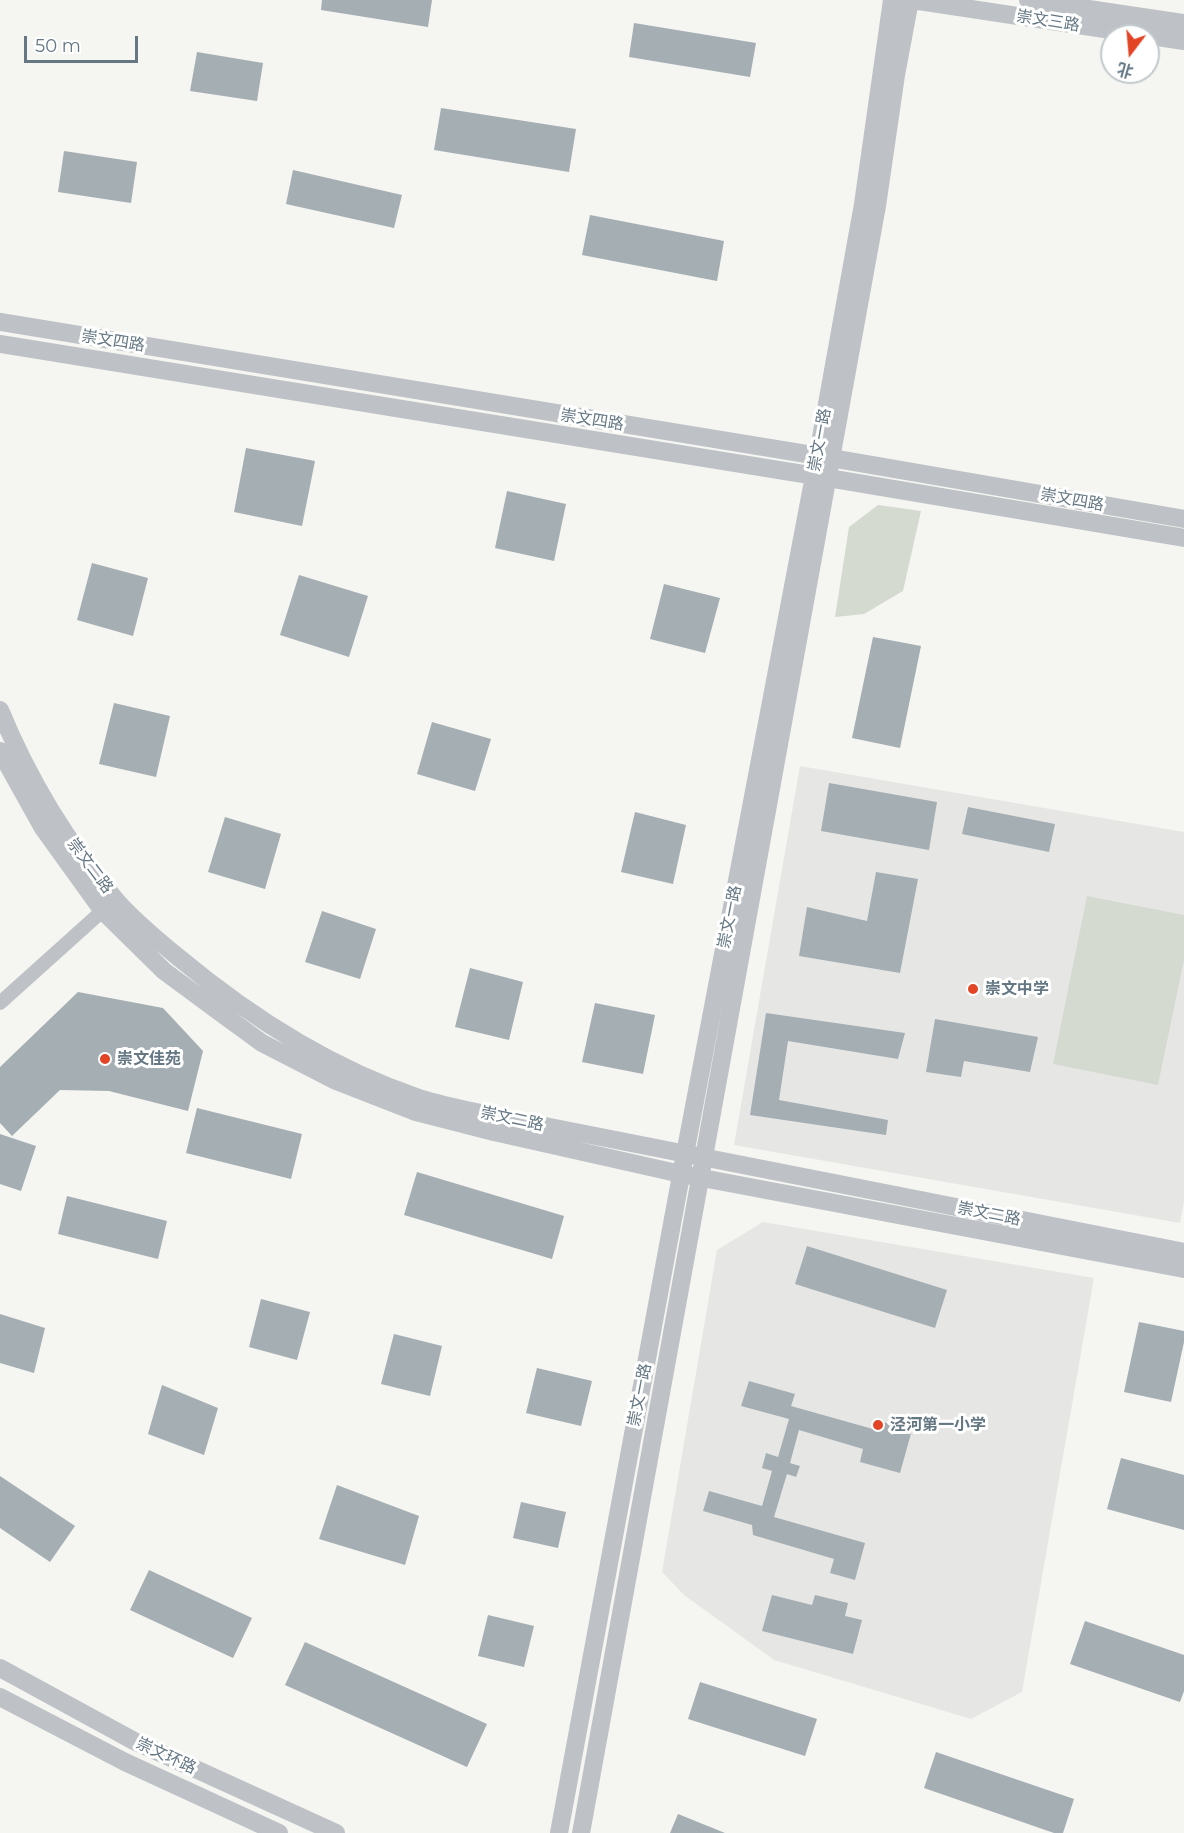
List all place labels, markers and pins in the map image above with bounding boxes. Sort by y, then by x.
place label: 崇文中学 [985,979,1049,999]
marker: 崇文中学 [966,982,980,996]
place label: 崇文佳苑 [117,1049,181,1069]
marker: 崇文佳苑 [98,1052,112,1066]
place label: 泾河第一小学 [890,1415,986,1435]
marker: 泾河第一小学 [871,1418,885,1432]

